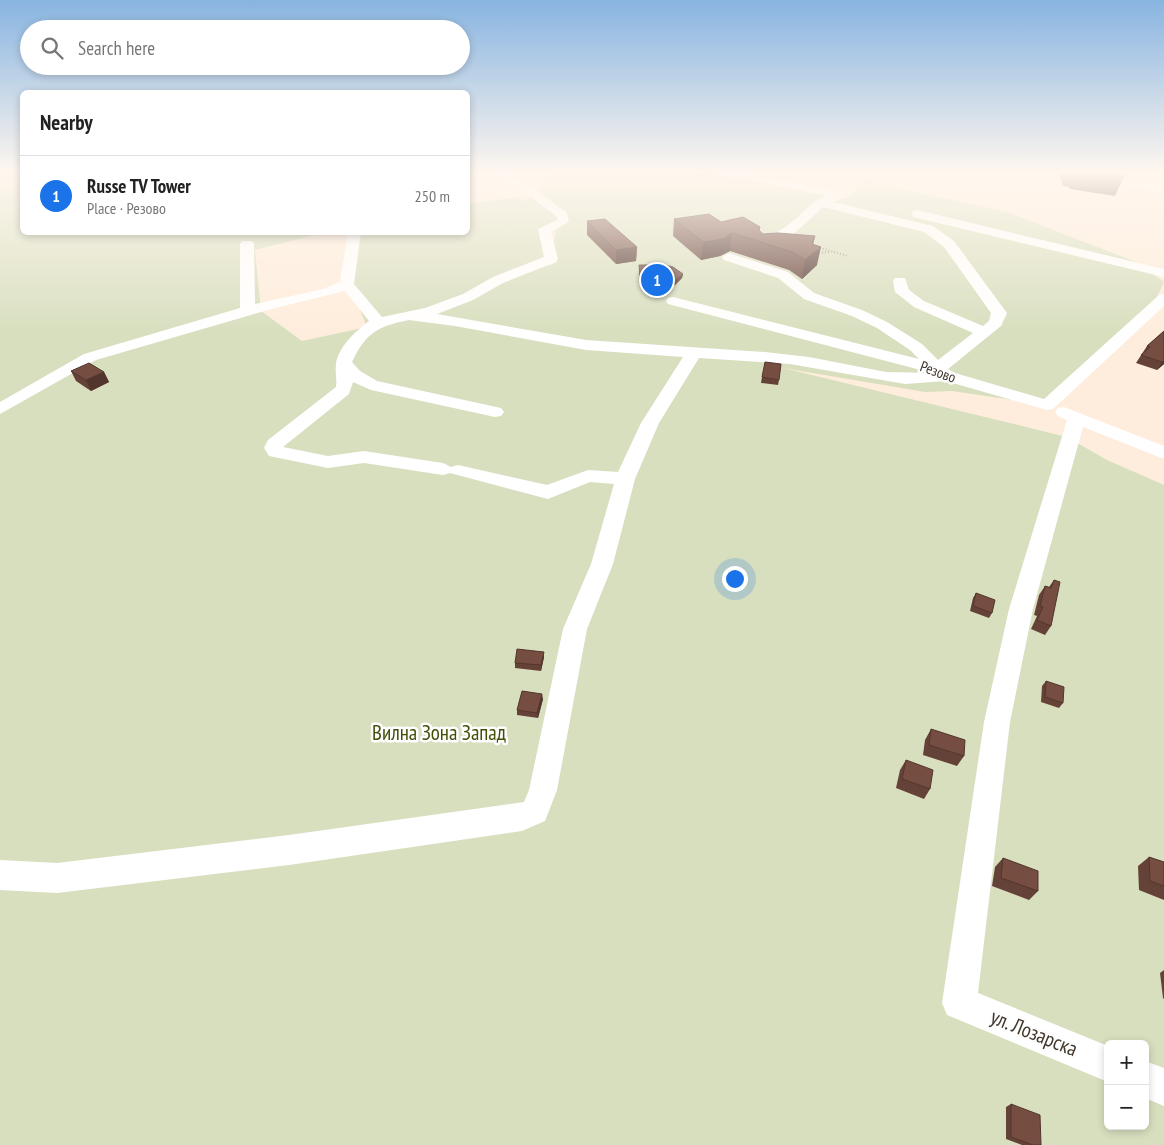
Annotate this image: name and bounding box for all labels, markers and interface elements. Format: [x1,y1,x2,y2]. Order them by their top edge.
search box [20,20,470,75]
icon: search [38,34,66,62]
text: Search here [78,36,155,60]
text: Nearby [40,109,93,136]
text: Russe TV Tower [87,174,191,198]
text: 1 [52,186,60,206]
text: 250 m [415,186,450,206]
text: Place · Резово [87,198,166,218]
pin: 1 [641,261,673,299]
street label: Резово [918,356,959,387]
your location [722,566,748,592]
park label: Вилна Зона Запад [372,719,506,746]
street label: ул. Лозарска [987,1003,1082,1062]
map controls [1104,1040,1149,1130]
button: + [1104,1040,1149,1085]
button: − [1104,1085,1149,1130]

